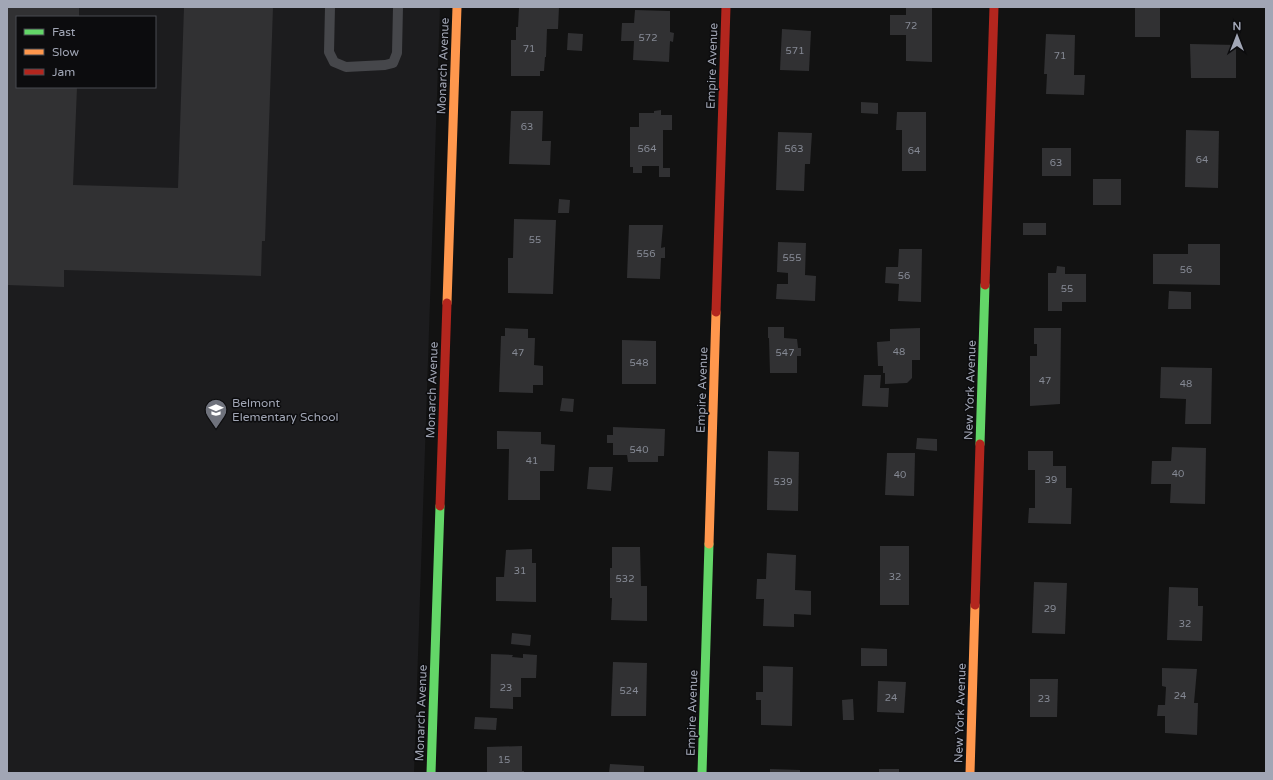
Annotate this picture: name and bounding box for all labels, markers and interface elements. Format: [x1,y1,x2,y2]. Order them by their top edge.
legend [16,16,156,88]
north arrow [1217,16,1257,56]
street label: Monarch Avenue [434,17,452,115]
house number: 72 [905,20,917,32]
text: N [1233,20,1241,33]
street label: Empire Avenue [703,22,721,109]
text: Fast [52,25,76,39]
house number: 572 [639,32,657,44]
house number: 71 [523,43,535,55]
text: Slow [52,45,79,59]
house number: 571 [786,45,804,57]
house number: 71 [1054,50,1066,62]
text: Jam [52,65,75,79]
house number: 63 [521,121,533,133]
house number: 564 [638,143,656,155]
house number: 563 [785,143,803,155]
house number: 64 [908,145,920,157]
house number: 64 [1196,154,1208,166]
house number: 63 [1050,157,1062,169]
house number: 55 [529,234,541,246]
house number: 556 [637,248,655,260]
house number: 555 [783,252,801,264]
house number: 56 [1180,264,1192,276]
house number: 56 [898,270,910,282]
house number: 55 [1061,283,1073,295]
street label: New York Avenue [961,340,979,440]
street label: Monarch Avenue [423,341,441,439]
street label: Empire Avenue [693,346,711,433]
house number: 48 [893,346,905,358]
house number: 47 [512,347,524,359]
house number: 547 [776,347,794,359]
house number: 548 [630,357,648,369]
house number: 47 [1039,375,1051,387]
house number: 48 [1180,378,1192,390]
place label: Belmont Elementary School [232,396,339,424]
school or university icon: Belmont Elementary School [203,397,229,430]
house number: 540 [630,444,648,456]
house number: 41 [526,455,538,467]
house number: 40 [1172,468,1184,480]
house number: 40 [894,469,906,481]
house number: 39 [1045,474,1057,486]
house number: 539 [774,476,792,488]
house number: 31 [514,565,526,577]
house number: 32 [889,571,901,583]
house number: 532 [616,573,634,585]
house number: 29 [1044,603,1056,615]
house number: 32 [1179,618,1191,630]
street label: New York Avenue [951,663,969,763]
street label: Monarch Avenue [412,664,430,762]
street label: Empire Avenue [683,669,701,756]
house number: 23 [500,682,512,694]
house number: 524 [620,685,638,697]
house number: 24 [1174,690,1186,702]
house number: 24 [885,692,897,704]
house number: 23 [1038,693,1050,705]
house number: 15 [498,754,510,766]

